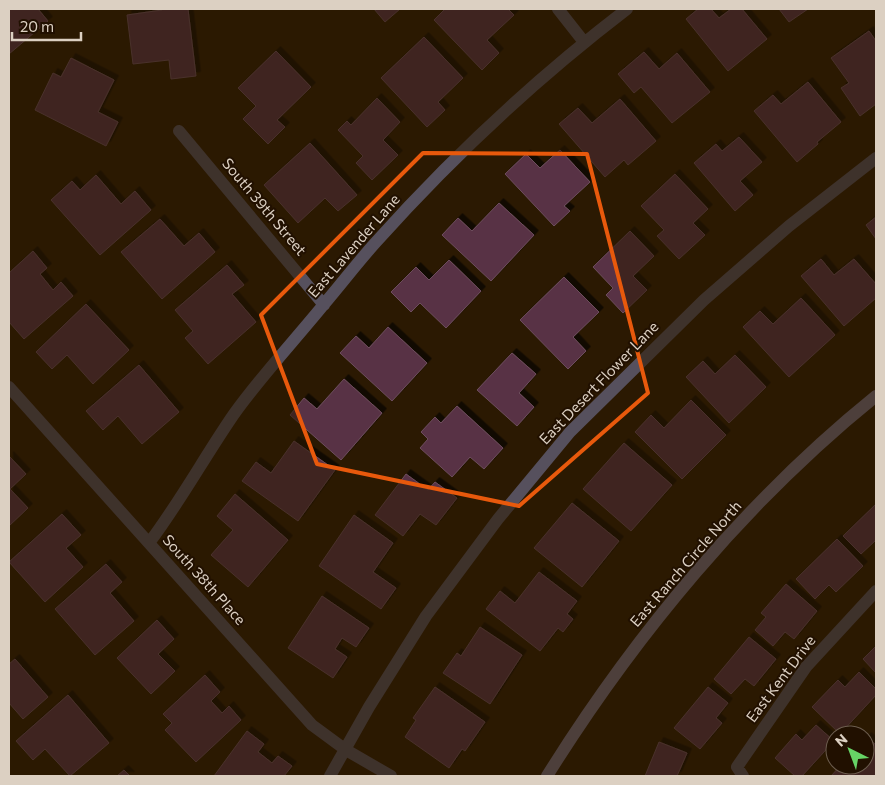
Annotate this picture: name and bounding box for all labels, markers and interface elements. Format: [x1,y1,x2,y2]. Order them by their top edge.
scale bar [12,10,81,42]
text: 20 m [20,17,54,35]
street label: South 39th Street [219,154,311,259]
street label: East Lavender Lane [303,190,403,301]
street label: East Desert Flower Lane [535,317,662,447]
street label: East Ranch Circle North [626,497,745,630]
street label: South 38th Place [159,530,250,628]
street label: East Kent Drive [742,631,819,725]
north arrow [825,725,875,775]
text: N [831,730,851,750]

